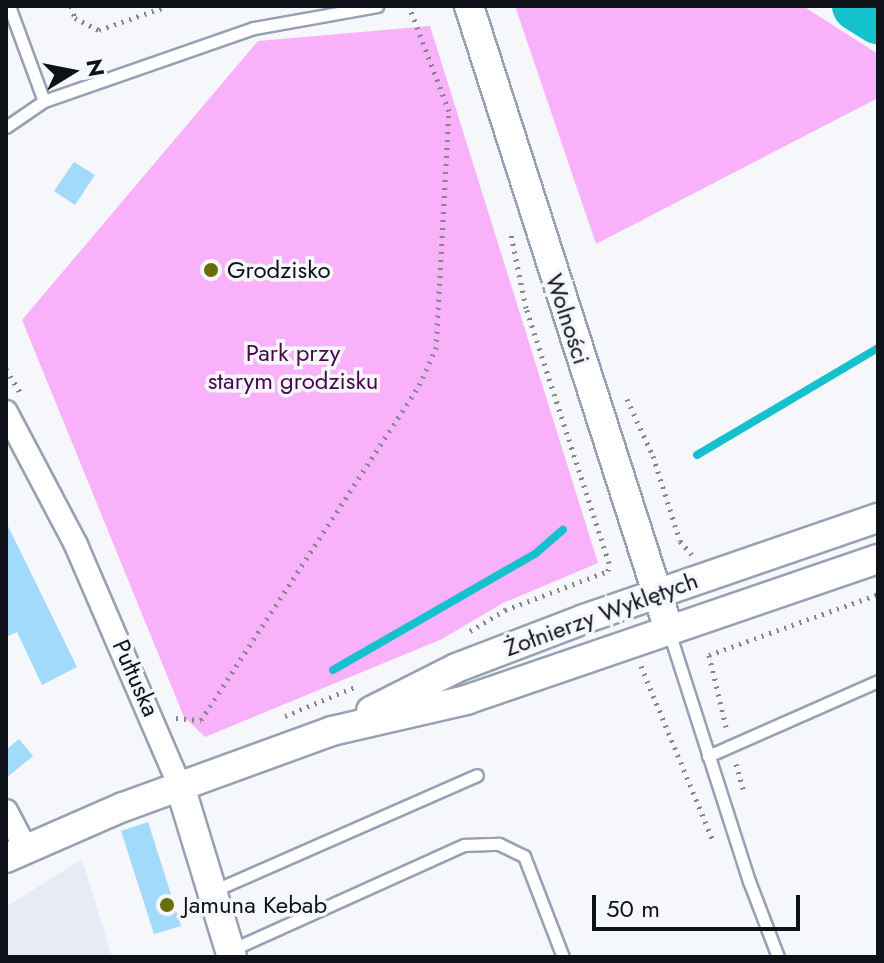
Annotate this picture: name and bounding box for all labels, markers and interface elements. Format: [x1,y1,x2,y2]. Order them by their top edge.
north arrow [32,32,112,112]
text: N [78,56,113,79]
place label: Grodzisko [227,256,331,284]
marker: Grodzisko [202,261,220,279]
street label: Wolności [540,270,596,368]
park label: Park przy starym grodzisku [208,339,378,395]
street label: Żołnierzy Wyklętych [500,566,702,662]
street label: Pułtuska [106,635,166,721]
scale bar [596,879,804,929]
place label: Jamuna Kebab [183,891,327,919]
text: 50 m [606,891,660,926]
marker: Jamuna Kebab [158,896,176,914]

